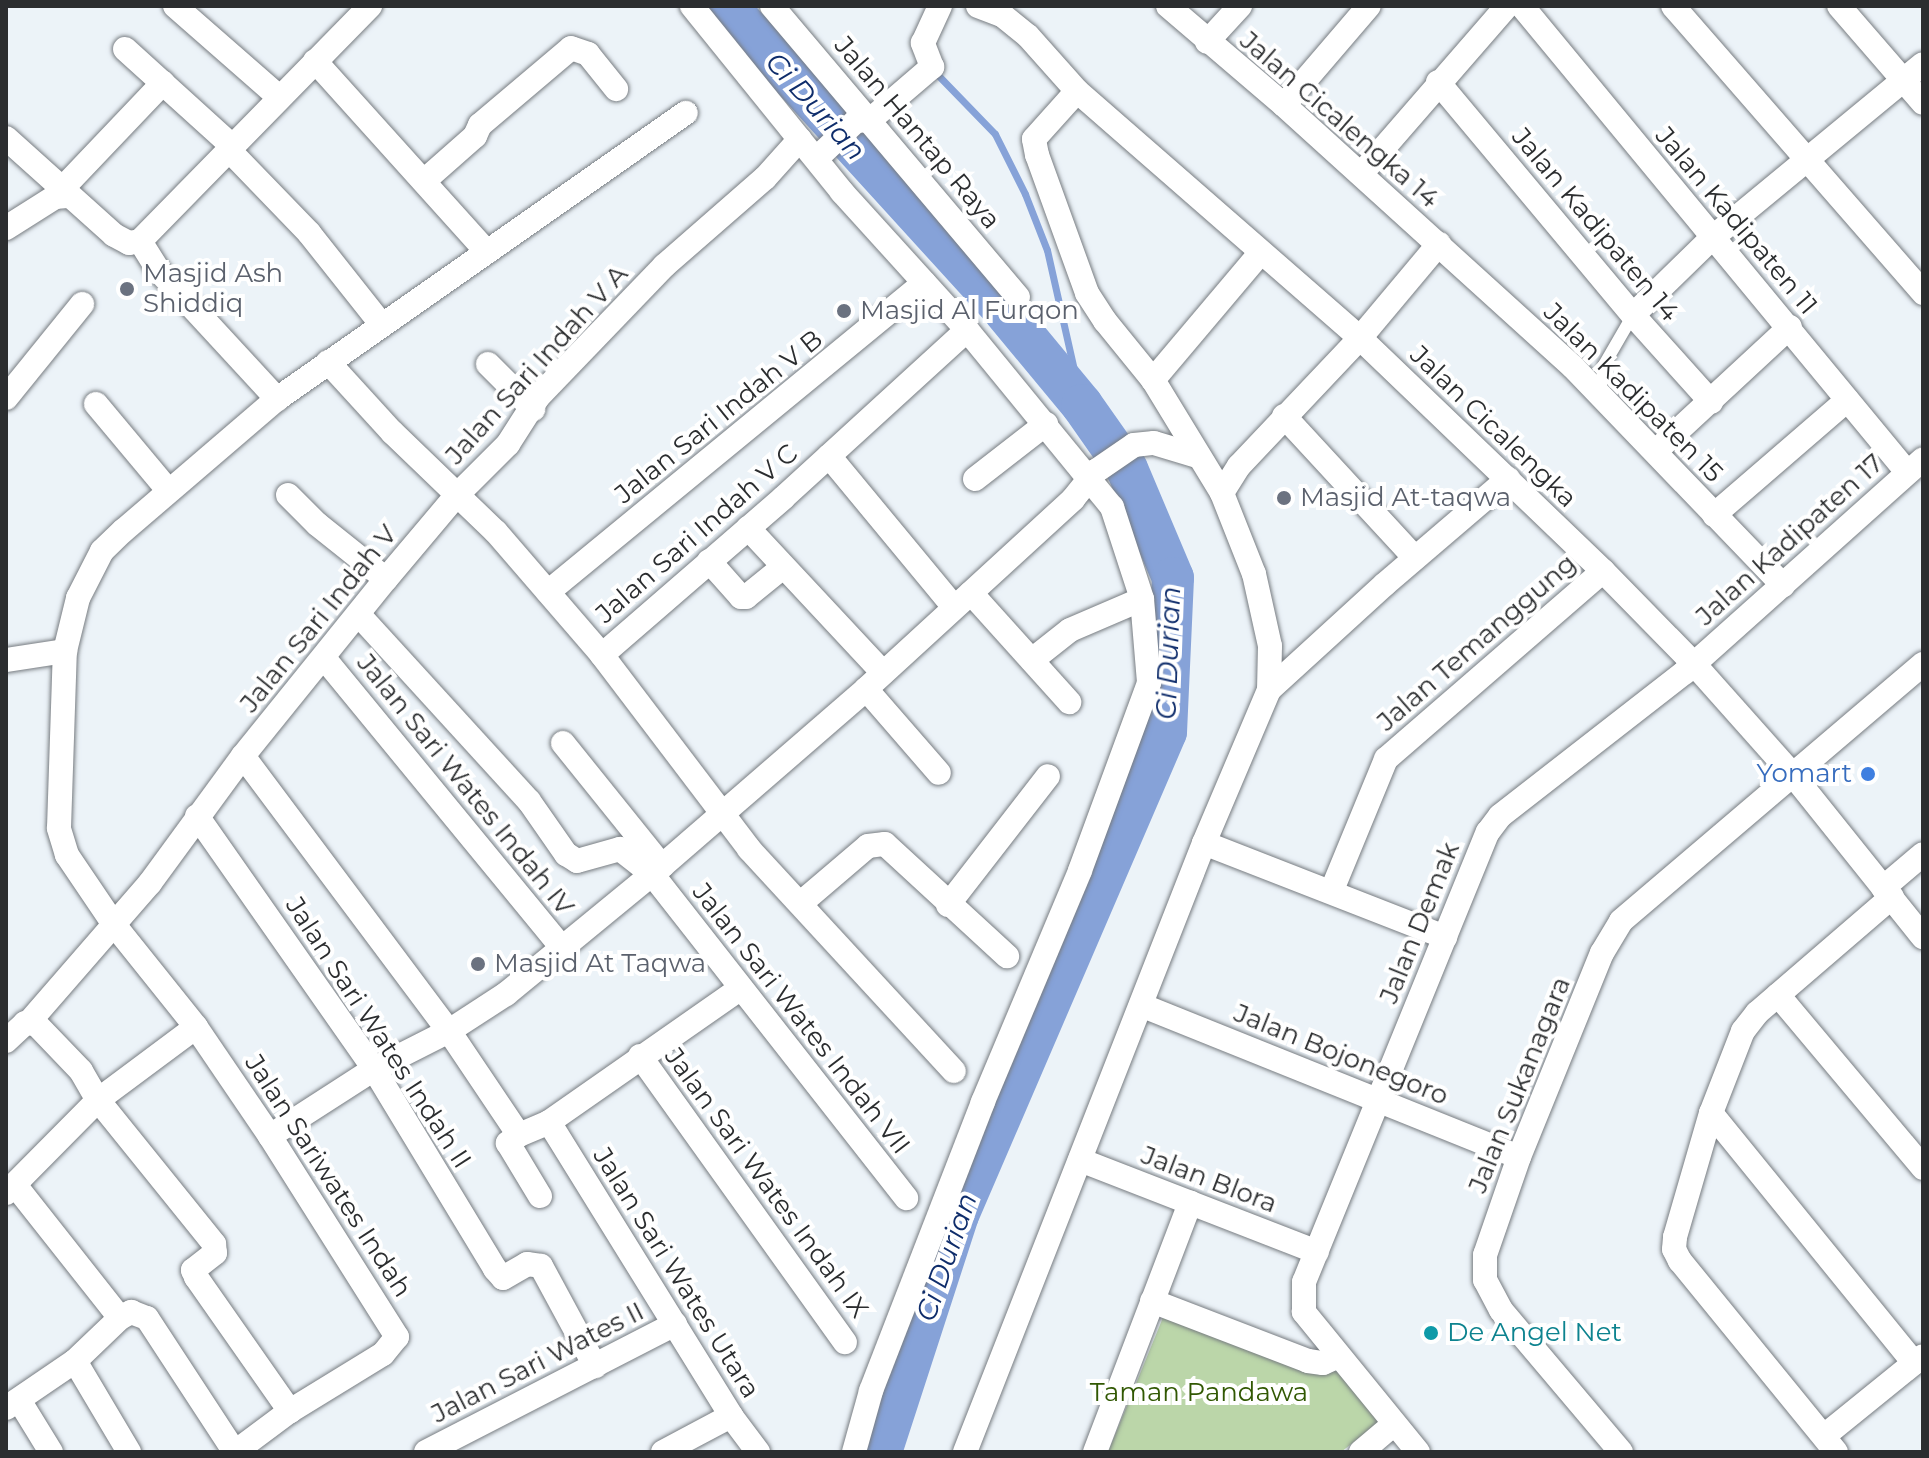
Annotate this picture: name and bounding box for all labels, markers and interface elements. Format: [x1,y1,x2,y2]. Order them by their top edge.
street label: Jalan Cicalengka 14 [1233,25,1445,215]
street label: Jalan Hantap Raya [827,31,1007,235]
water label: Ci Durian [759,45,873,167]
street label: Jalan Kadipaten 11 [1649,121,1823,321]
street label: Jalan Kadipaten 14 [1505,122,1685,328]
place label: Masjid Ash Shiddiq [143,258,283,320]
street label: Jalan Sari Indah V A [439,259,635,471]
marker: Masjid Ash Shiddiq [118,280,136,298]
place label: Masjid Al Furqon [860,295,1079,327]
street label: Jalan Kadipaten 15 [1537,297,1729,489]
marker: Masjid Al Furqon [835,302,853,320]
street label: Jalan Sari Indah V B [609,324,829,510]
street label: Jalan Cicalengka [1403,340,1583,514]
street label: Jalan Sari Indah V C [590,438,804,630]
street label: Jalan Kadipaten 17 [1690,448,1890,632]
place label: Masjid At-taqwa [1300,482,1511,514]
marker: Masjid At-taqwa [1275,489,1293,507]
street label: Jalan Sari Indah V [234,519,404,719]
street label: Jalan Temanggung [1371,548,1583,738]
water label: Ci Durian [1149,586,1187,720]
street label: Jalan Sari Wates Indah IV [350,648,580,922]
place label: Yomart [1756,758,1852,790]
marker: Yomart [1859,765,1877,783]
street label: Jalan Demak [1374,838,1466,1008]
street label: Jalan Sari Wates Indah VII [686,877,916,1161]
street label: Jalan Sari Wates Indah II [279,892,477,1174]
place label: Masjid At Taqwa [494,948,706,980]
marker: Masjid At Taqwa [469,955,487,973]
street label: Jalan Sukanagara [1462,973,1578,1197]
street label: Jalan Bojonegoro [1229,998,1453,1112]
street label: Jalan Sari Wates Indah IX [658,1042,874,1324]
street label: Jalan Sariwates Indah [238,1049,418,1303]
street label: Jalan Blora [1137,1140,1281,1220]
street label: Jalan Sari Wates Utara [586,1142,766,1404]
water label: Ci Durian [908,1188,984,1326]
street label: Jalan Sari Wates II [427,1296,649,1430]
place label: De Angel Net [1447,1317,1622,1349]
marker: De Angel Net [1422,1324,1440,1342]
park label: Taman Pandawa [1090,1377,1308,1409]

